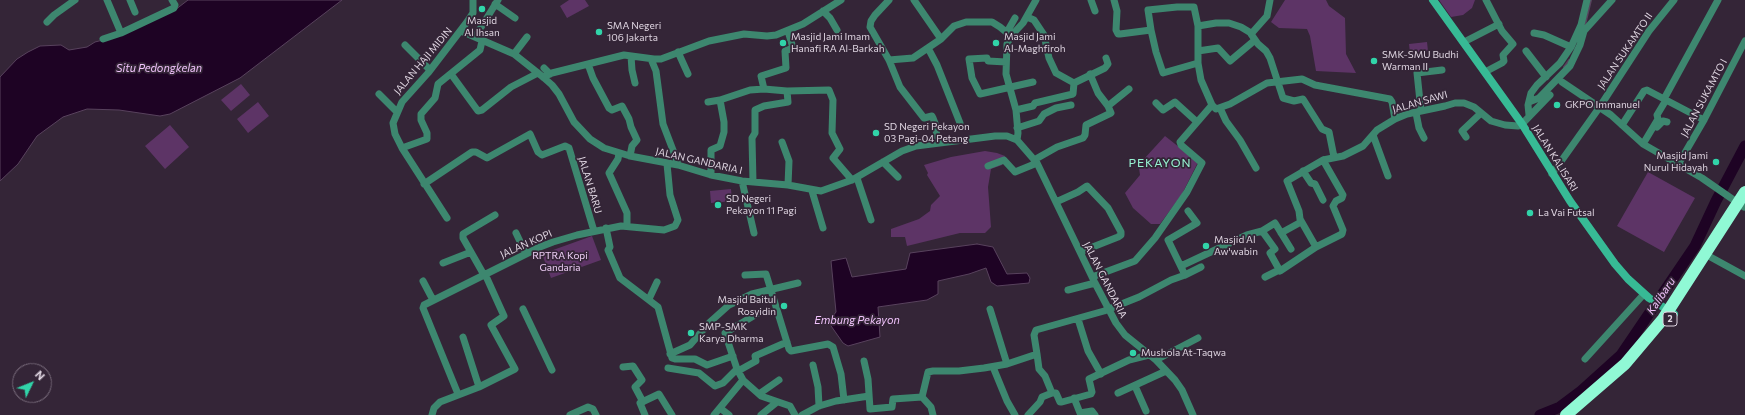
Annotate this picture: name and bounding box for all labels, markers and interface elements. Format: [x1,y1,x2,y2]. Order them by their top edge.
marker: Masjid Al Ihsan [477,4,487,14]
street label: JALAN SUKAMTO II [1595,10,1655,92]
place label: Masjid Al Ihsan [464,15,500,38]
place label: SMA Negeri 106 Jakarta [607,20,661,44]
street label: JALAN HAJI MIDIN [391,25,455,97]
marker: SMA Negeri 106 Jakarta [594,27,604,37]
place label: Masjid Jami Imam Hanafi RA Al-Barkah [791,31,884,54]
place label: Masjid Jami Al-Maghfiroh [1004,31,1066,54]
marker: Masjid Jami Imam Hanafi RA Al-Barkah [778,38,788,48]
marker: Masjid Jami Al-Maghfiroh [991,38,1001,48]
place label: SMK-SMU Budhi Warman II [1382,49,1459,72]
marker: SMK-SMU Budhi Warman II [1369,56,1379,66]
street label: JALAN SUKAMTO I [1678,57,1730,139]
water label: Situ Pedongkelan [116,61,202,75]
street label: JALAN SAWI [1391,88,1449,116]
place label: GKPO Immanuel [1565,99,1640,111]
marker: GKPO Immanuel [1552,100,1562,110]
place label: SD Negeri Pekayon 03 Pagi-04 Petang [884,121,970,144]
street label: JALAN KALISARI [1530,122,1580,194]
marker: SD Negeri Pekayon 03 Pagi-04 Petang [871,128,881,138]
street label: JALAN GANDARIA I [654,145,744,177]
place label: Masjid Jami Nurul Hidayah [1644,150,1708,174]
street label: JALAN BARU [576,155,604,215]
district label: PEKAYON [1128,156,1192,170]
marker: Masjid Jami Nurul Hidayah [1711,157,1721,167]
place label: SD Negeri Pekayon 11 Pagi [726,193,796,216]
marker: SD Negeri Pekayon 11 Pagi [713,200,723,210]
place label: La Vai Futsal [1538,207,1595,219]
marker: La Vai Futsal [1525,208,1535,218]
street label: JALAN KOPI [498,227,554,261]
place label: Masjid Al Aw'wabin [1214,234,1258,258]
street label: JALAN GANDARIA [1081,240,1129,320]
marker: Masjid Al Aw'wabin [1201,241,1211,251]
park label: RPTRA Kopi Gandaria [532,250,588,274]
water label: Kalibaru [1644,275,1678,317]
place label: Masjid Baitul Rosyidin [717,294,776,318]
marker: Masjid Baitul Rosyidin [779,301,789,311]
road number: 2 [1663,312,1677,326]
water label: Embung Pekayon [814,313,900,327]
place label: SMP-SMK Karya Dharma [699,321,763,344]
marker: SMP-SMK Karya Dharma [686,328,696,338]
place label: Mushola At-Taqwa [1141,347,1226,359]
marker: Mushola At-Taqwa [1128,348,1138,358]
north arrow [12,363,52,403]
text: N [33,368,48,383]

